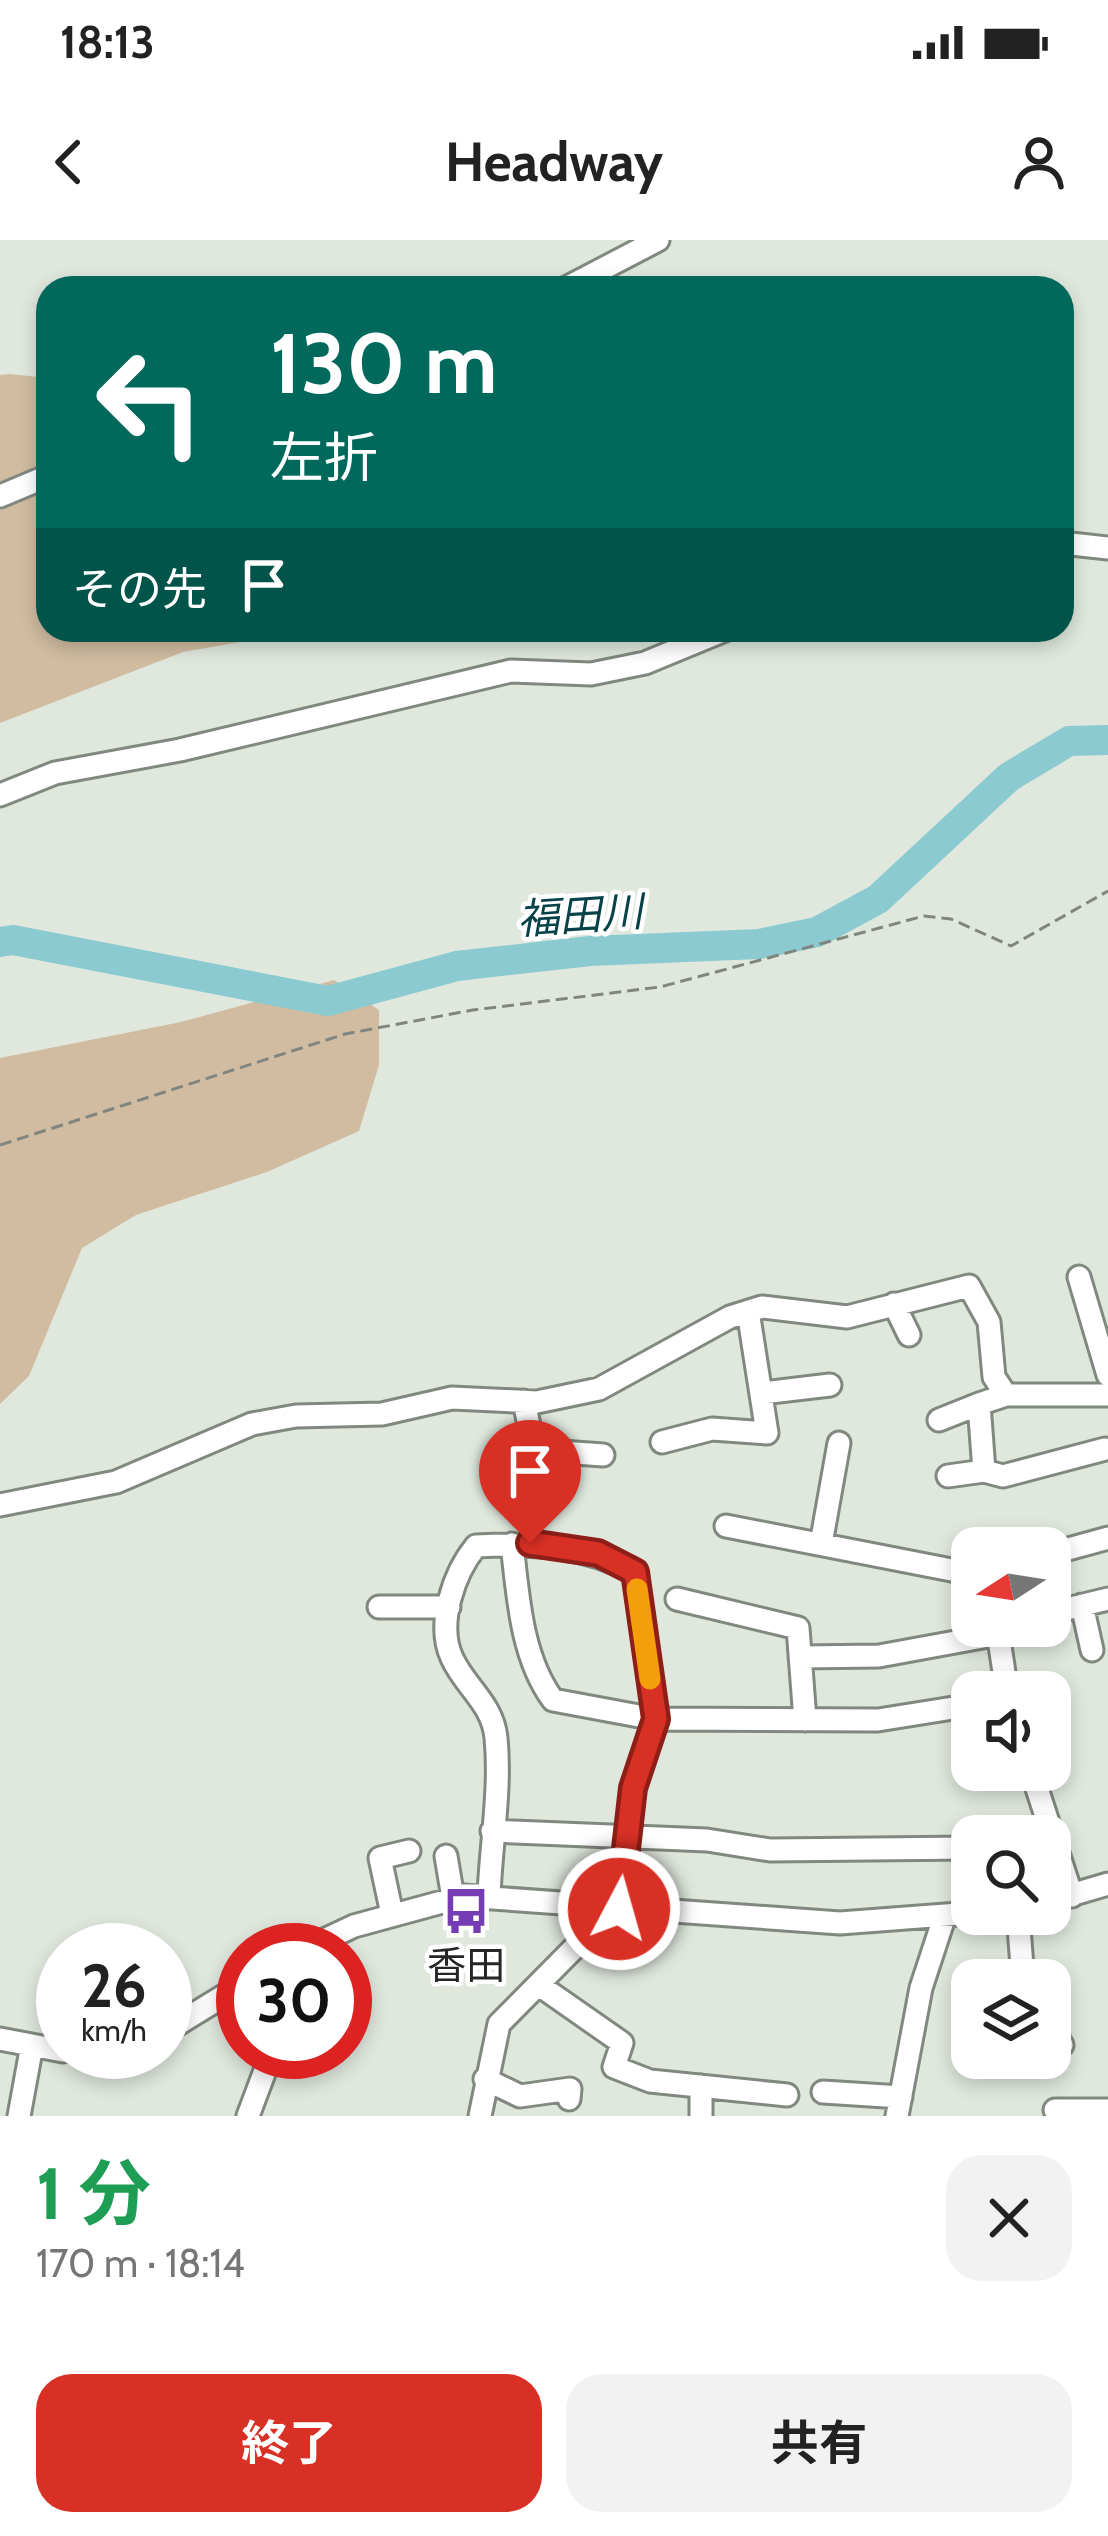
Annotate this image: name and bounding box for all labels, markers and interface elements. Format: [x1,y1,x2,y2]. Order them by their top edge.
text: 18:13 [60,15,155,69]
icon: back [36,129,102,195]
text: Headway [445,129,663,195]
icon: person [1006,129,1072,195]
text: 130 m [270,312,497,414]
icon: left [72,324,228,480]
text: 左折 [270,425,378,491]
icon: arrive [231,552,297,618]
text: その先 [72,562,207,616]
water label: 福田川 [515,884,649,945]
pin [479,1420,581,1543]
icon: arrive [497,1438,563,1504]
north arrow [951,1527,1071,1647]
map controls [951,1527,1071,2079]
button: sound [951,1671,1071,1791]
button: search [951,1815,1071,1935]
position arrow [556,1846,682,1972]
bus stop icon: 香田 [441,1886,491,1936]
speed limit sign: 30 [216,1923,372,2079]
place label: 香田 [427,1941,505,1989]
text: 26 [81,1949,147,2022]
button: layers [951,1959,1071,2079]
text: km/h [81,2012,147,2049]
text: 1 分 [36,2150,151,2237]
button: close [946,2155,1072,2281]
text: 170 m · 18:14 [36,2239,245,2287]
button: 終了 [36,2374,542,2512]
button: 共有 [566,2374,1072,2512]

